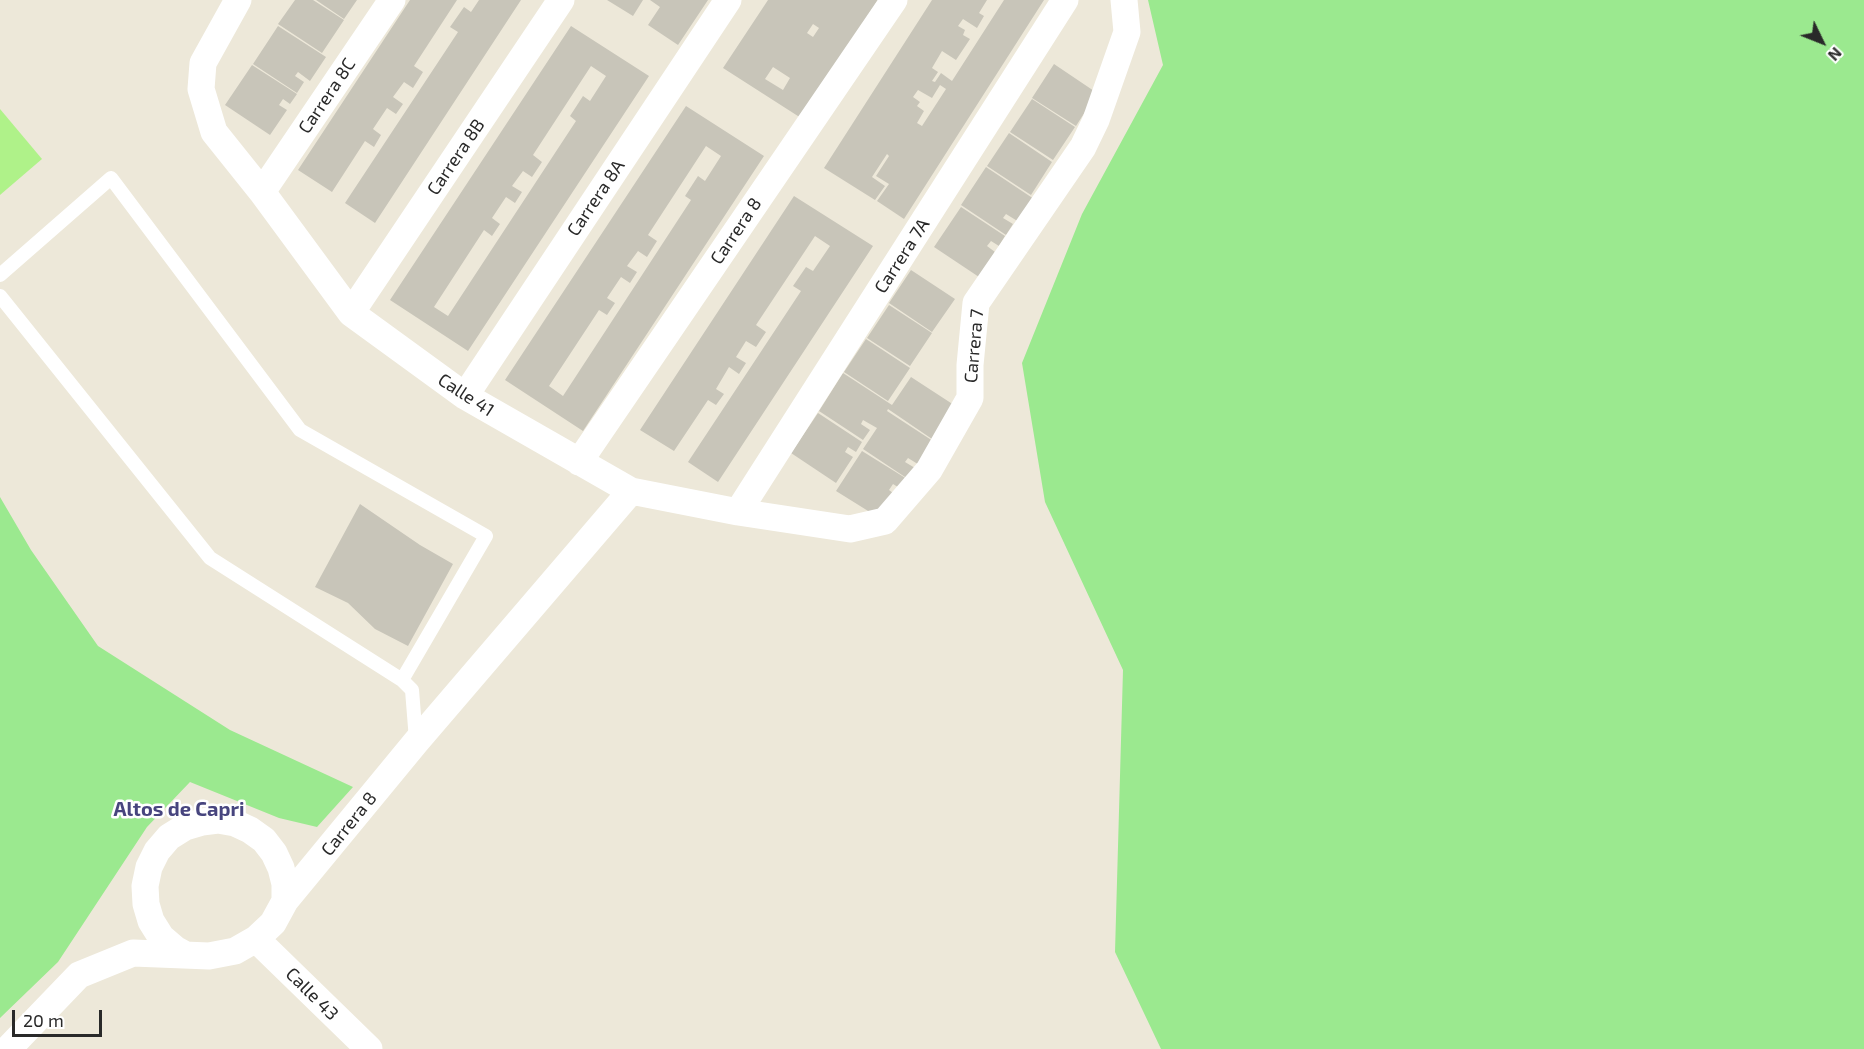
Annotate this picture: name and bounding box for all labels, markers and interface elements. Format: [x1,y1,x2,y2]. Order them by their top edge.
north arrow [1792,12,1852,72]
text: N [1825,44,1846,65]
street label: Carrera 8C [294,54,360,138]
street label: Carrera 8B [423,115,489,199]
street label: Carrera 8A [563,156,629,240]
street label: Carrera 8 [706,193,766,269]
street label: Carrera 7A [870,215,934,297]
street label: Carrera 7 [960,308,988,384]
street label: Calle 41 [434,369,498,421]
street label: Carrera 8 [317,788,381,860]
district label: Altos de Capri [113,797,245,821]
street label: Calle 43 [281,963,343,1025]
scale bar [15,998,105,1036]
text: 20 m [23,1009,64,1031]

